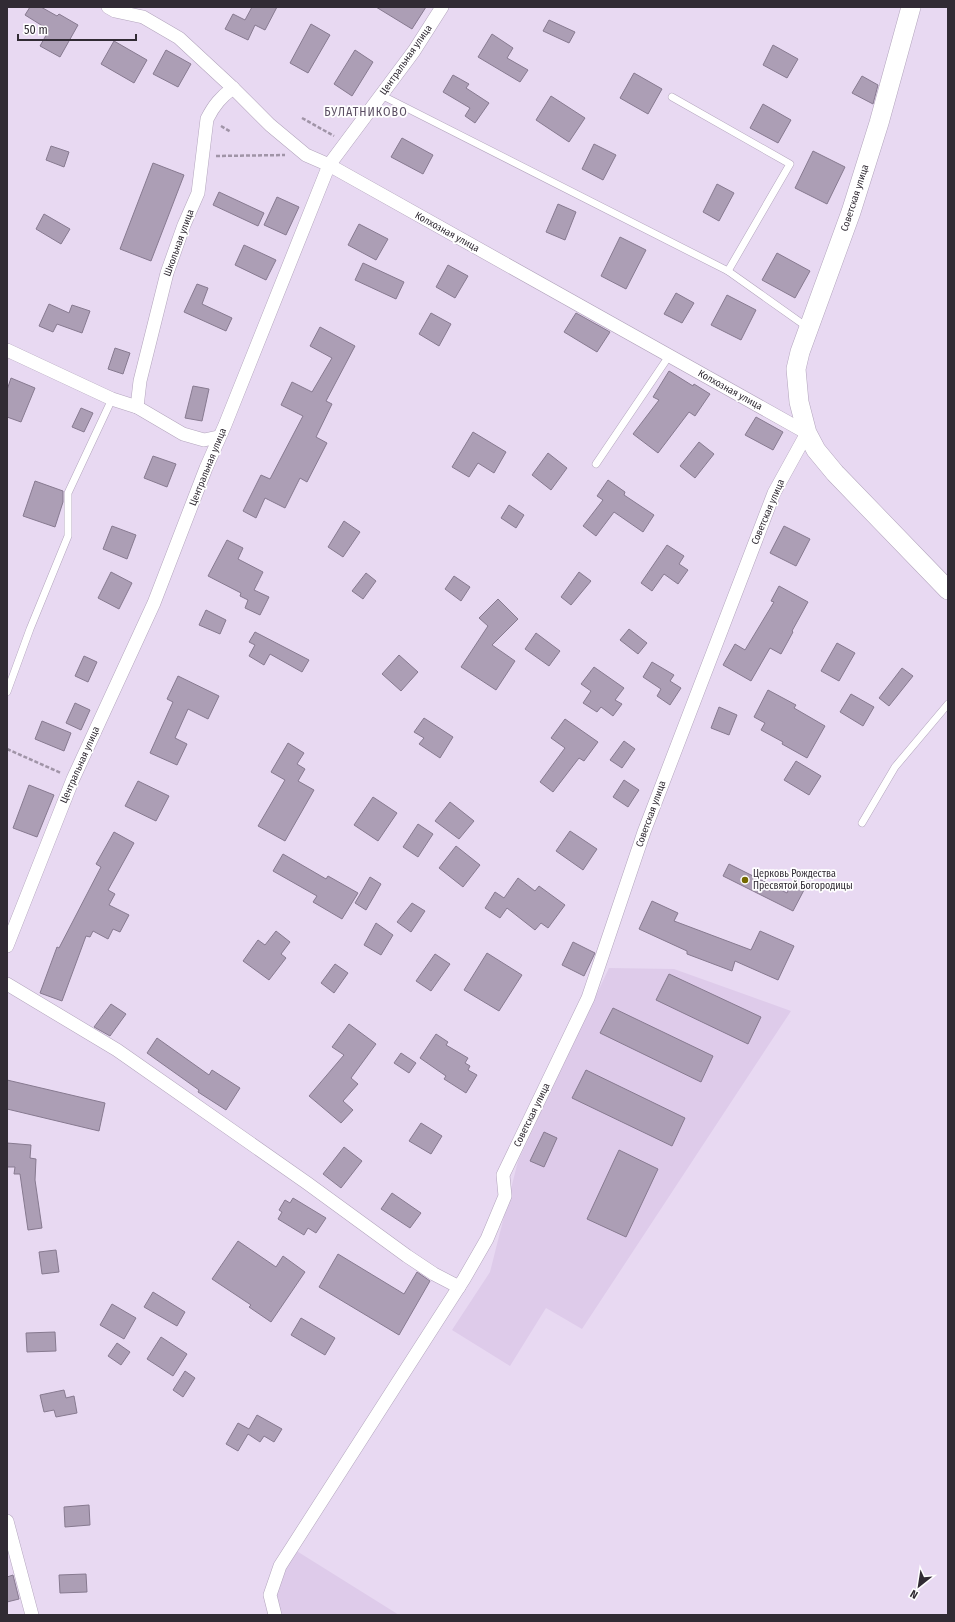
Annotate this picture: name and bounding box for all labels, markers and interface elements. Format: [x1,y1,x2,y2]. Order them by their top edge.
scale bar [18,16,136,42]
text: 50 m [24,23,48,37]
street label: Центральная улица [377,23,435,97]
district label: БУЛАТНИКОВО [324,105,408,119]
street label: Советская улица [839,163,872,233]
street label: Школьная улица [161,208,197,278]
street label: Колхозная улица [413,209,481,255]
street label: Колхозная улица [696,367,764,413]
street label: Центральная улица [187,426,229,508]
street label: Советская улица [749,477,787,546]
street label: Центральная улица [58,725,102,805]
street label: Советская улица [633,779,669,849]
place label: Церковь Рождества Пресвятой Богородицы [753,868,853,892]
marker: Церковь Рождества Пресвятой Богородицы [740,875,750,885]
street label: Советская улица [511,1081,553,1149]
north arrow [899,1566,939,1606]
text: N [908,1587,920,1602]

